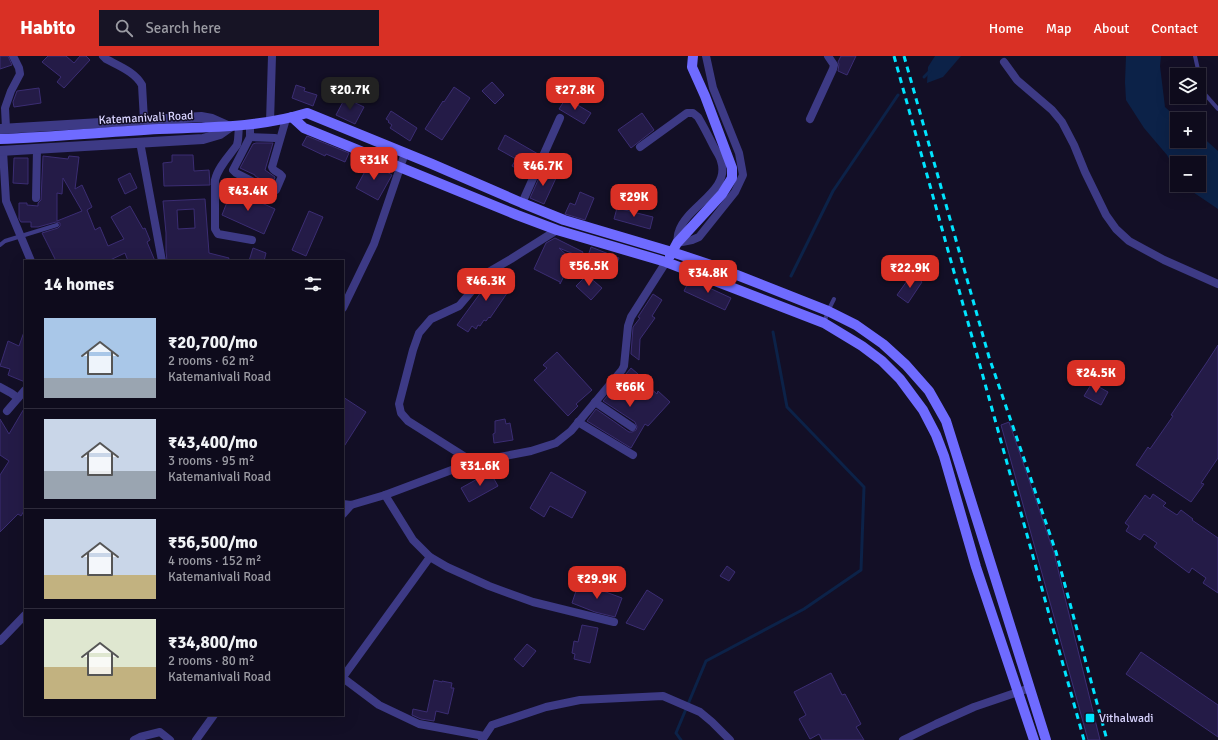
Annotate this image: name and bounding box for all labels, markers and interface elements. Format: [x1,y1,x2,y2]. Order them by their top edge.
search box [99,10,379,46]
text: Habito [20,16,75,40]
icon: search [113,17,135,39]
text: Search here [145,19,221,37]
text: Home [989,20,1024,37]
text: Map [1046,20,1071,37]
text: About [1093,20,1129,37]
text: Contact [1151,20,1198,37]
map controls [1170,68,1206,192]
button: layers [1170,68,1206,104]
pin: ₹20.7K [317,77,383,111]
pin: ₹27.8K [542,77,608,111]
text: ₹20.7K [330,82,370,98]
text: ₹27.8K [555,82,595,98]
street label: Katemanivali Road [98,108,194,128]
button: + [1170,112,1206,148]
pin: ₹31K [350,147,398,181]
text: ₹31K [359,152,389,168]
pin: ₹46.7K [510,153,576,187]
button: − [1170,156,1206,192]
text: ₹46.7K [523,158,563,174]
pin: ₹43.4K [215,178,281,212]
text: ₹43.4K [228,183,268,199]
pin: ₹29K [610,184,658,218]
text: ₹29K [619,189,649,205]
pin: ₹56.5K [556,253,622,287]
pin: ₹22.9K [877,255,943,289]
text: ₹56.5K [569,258,609,274]
pin: ₹34.8K [675,260,741,294]
text: ₹22.9K [890,260,930,276]
text: ₹34.8K [688,265,728,281]
pin: ₹46.3K [453,268,519,302]
icon: filters [302,273,324,295]
text: ₹46.3K [466,273,506,289]
text: 14 homes [44,274,114,295]
text: ₹20,700/mo [168,332,258,353]
icon: home [76,334,124,382]
text: 2 rooms · 62 m² [168,353,254,369]
pin: ₹24.5K [1063,360,1129,394]
text: ₹24.5K [1076,365,1116,381]
text: Katemanivali Road [168,369,271,385]
pin: ₹66K [606,374,654,408]
text: ₹66K [615,379,645,395]
text: ₹43,400/mo [168,432,258,453]
icon: home [76,435,124,483]
text: 3 rooms · 95 m² [168,453,254,469]
pin: ₹31.6K [447,453,513,487]
text: ₹31.6K [460,458,500,474]
text: Katemanivali Road [168,469,271,485]
text: ₹56,500/mo [168,532,258,553]
icon: home [76,535,124,583]
text: 4 rooms · 152 m² [168,553,261,569]
pin: ₹29.9K [564,566,630,600]
text: Katemanivali Road [168,569,271,585]
text: ₹29.9K [577,571,617,587]
text: ₹34,800/mo [168,632,258,653]
icon: home [76,635,124,683]
text: 2 rooms · 80 m² [168,653,254,669]
text: Katemanivali Road [168,669,271,685]
place label: Vithalwadi [1099,711,1154,726]
marker: Vithalwadi [1084,712,1096,724]

